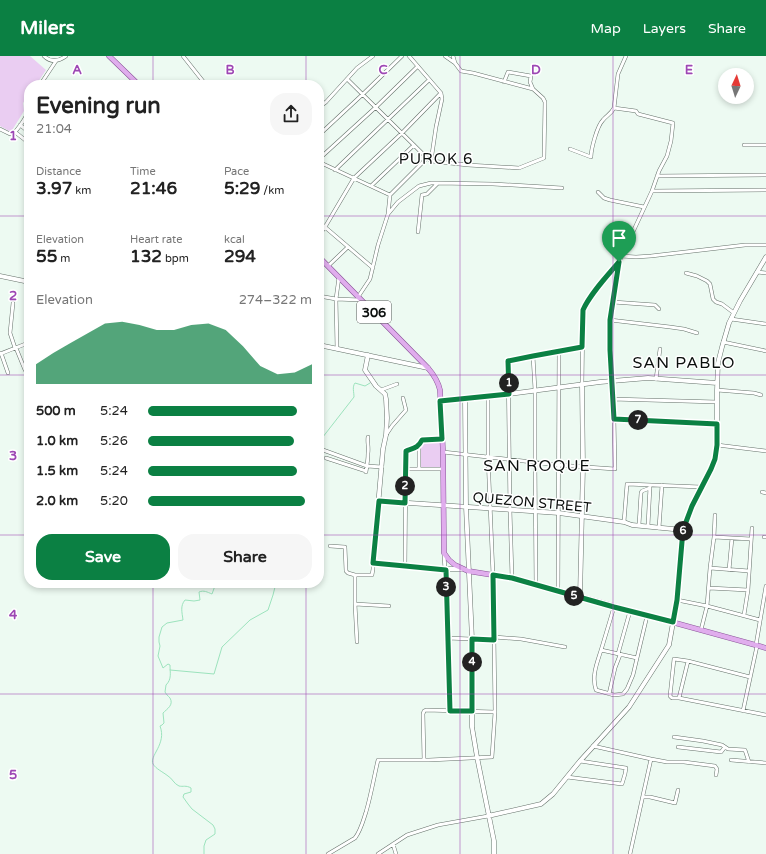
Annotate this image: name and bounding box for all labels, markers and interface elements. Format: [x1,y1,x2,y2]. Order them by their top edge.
text: Milers [20,17,75,39]
text: Map [591,20,621,37]
text: Layers [643,20,686,37]
text: Share [708,20,746,37]
text: A [72,62,82,78]
text: B [225,62,235,78]
text: C [378,62,388,78]
text: D [531,62,541,78]
text: E [685,62,693,78]
north arrow [718,68,754,104]
map controls [718,68,754,104]
text: Evening run [36,93,161,119]
button: share [270,93,312,135]
text: 21:04 [36,121,72,137]
text: 1 [9,128,17,144]
district label: PUROK 6 [399,150,473,168]
text: Distance [36,165,81,178]
text: Time [130,165,156,178]
text: Pace [224,165,249,178]
text: 3.97 [36,178,72,199]
text: 21:46 [130,178,177,199]
text: 5:29 [224,178,260,199]
text: km [72,184,91,197]
text: /km [260,184,284,197]
pin [602,221,636,262]
icon: arrive [608,227,630,249]
text: Elevation [36,233,84,246]
text: Heart rate [130,233,182,246]
text: kcal [224,233,245,246]
text: 55 [36,246,57,267]
text: 132 [130,246,162,267]
text: 294 [224,246,256,267]
text: m [57,252,70,265]
text: bpm [162,252,189,265]
text: 2 [9,288,17,304]
text: Elevation [36,292,93,308]
text: 274–322 m [239,292,312,308]
road number: 306 [357,301,391,323]
district label: SAN PABLO [632,353,736,373]
pin: 1 [499,373,519,393]
text: 1 [506,376,512,389]
text: 500 m [36,403,76,419]
text: 5:24 [100,403,128,419]
pin: 7 [628,410,648,430]
text: 7 [635,413,641,426]
text: 1.0 km [36,433,78,449]
text: 5:26 [100,433,128,449]
text: 3 [9,448,17,464]
district label: SAN ROQUE [483,456,591,476]
text: 1.5 km [36,463,78,479]
text: 5:24 [100,463,128,479]
pin: 2 [395,476,415,496]
text: 2 [402,479,408,492]
street label: QUEZON STREET [472,489,592,516]
text: 2.0 km [36,493,78,509]
text: 5:20 [100,493,128,509]
pin: 6 [673,521,693,541]
text: 6 [680,524,686,537]
button: Save [36,534,170,580]
button: Share [178,534,312,580]
pin: 3 [436,577,456,597]
text: 3 [443,580,449,593]
pin: 5 [564,586,584,606]
text: 5 [571,589,577,602]
text: 4 [9,607,18,623]
pin: 4 [462,652,482,672]
text: 4 [469,655,475,668]
text: 5 [9,767,17,783]

